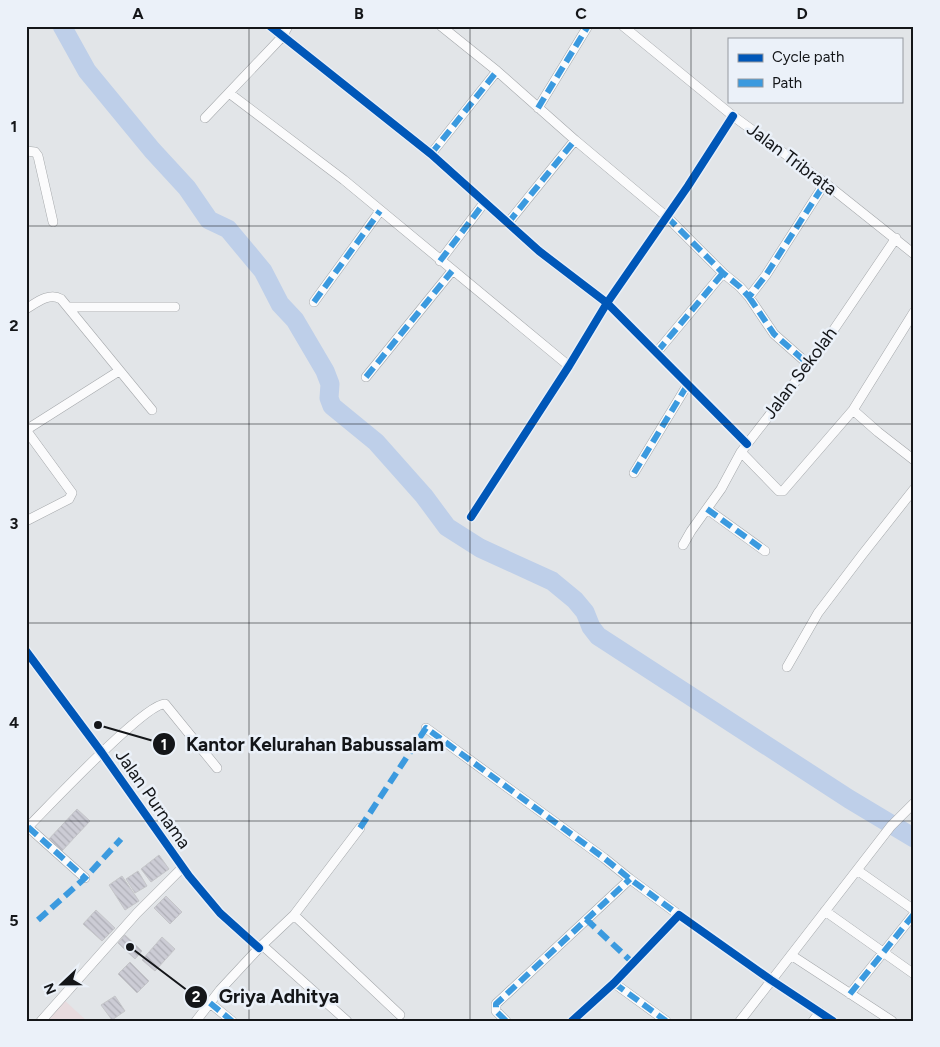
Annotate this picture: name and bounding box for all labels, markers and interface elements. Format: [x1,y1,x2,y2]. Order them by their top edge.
text: A [132,4,144,23]
text: B [354,4,364,23]
text: C [575,4,587,23]
text: D [796,4,808,23]
legend [728,38,902,102]
text: Cycle path [772,48,844,66]
text: Path [772,74,802,92]
text: 1 [11,117,17,136]
street label: Jalan Tribrata [743,118,841,200]
text: 2 [9,316,19,335]
street label: Jalan Sekolah [758,323,842,423]
text: 3 [10,514,19,533]
text: 4 [9,713,19,732]
callout: Kantor Kelurahan Babussalam [151,727,454,761]
text: Kantor Kelurahan Babussalam [186,733,444,756]
text: 1 [161,736,167,754]
street label: Jalan Purnama [111,745,195,853]
text: 5 [9,911,19,930]
north arrow [38,960,88,1010]
text: N [41,980,60,997]
callout: Griya Adhitya [183,980,349,1014]
text: Griya Adhitya [219,985,339,1008]
text: 2 [192,988,201,1006]

